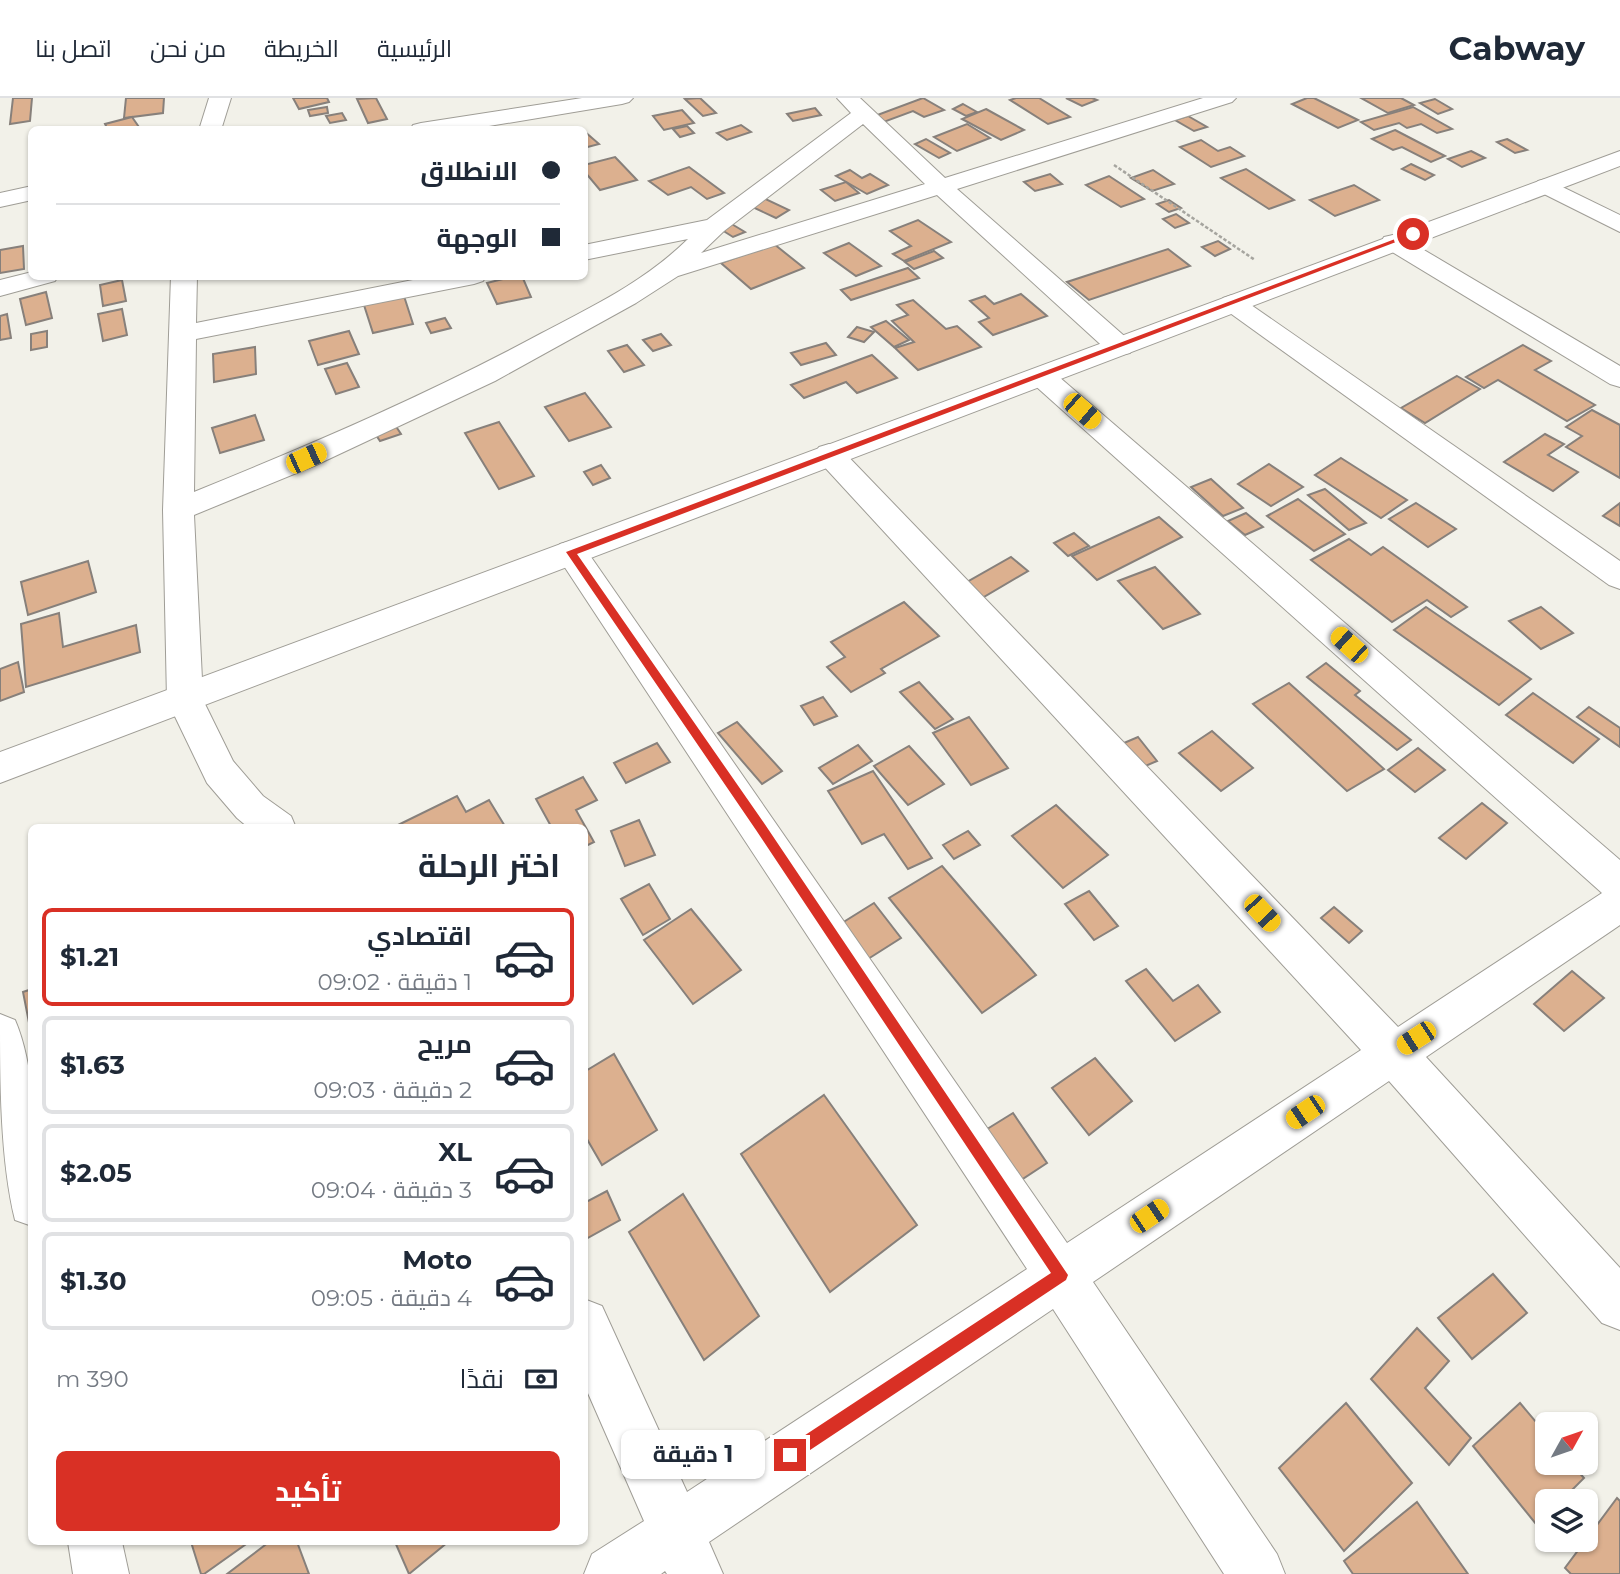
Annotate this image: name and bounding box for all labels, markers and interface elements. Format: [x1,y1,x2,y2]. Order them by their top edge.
text: Cabway [1449,28,1585,68]
text: اتصل بنا [35,34,112,63]
text: من نحن [150,34,226,63]
text: الخريطة [264,34,339,63]
text: الرئيسية [377,34,452,63]
text: الانطلاق [420,155,518,187]
route start [1397,218,1429,250]
text: الوجهة [437,222,518,254]
car [1060,389,1105,433]
car [283,440,330,476]
car [1327,623,1372,667]
text: اختر الرحلة [418,846,560,885]
car [1240,890,1285,936]
text: اقتصادي [367,920,472,952]
icon: car [493,926,556,989]
text: $1.21 [60,941,119,973]
text: 1 دقيقة · 09:02 [318,968,472,996]
car [1393,1018,1440,1058]
text: مريح [417,1028,472,1060]
icon: car [493,1034,556,1097]
text: $1.63 [60,1049,125,1081]
text: 2 دقيقة · 09:03 [313,1076,472,1104]
car [1282,1092,1329,1132]
text: XL [438,1136,472,1168]
icon: car [493,1142,556,1205]
text: $2.05 [60,1157,132,1189]
text: 3 دقيقة · 09:04 [311,1176,472,1204]
car [1126,1196,1173,1236]
text: Moto [402,1244,472,1276]
icon: car [493,1250,556,1313]
text: $1.30 [60,1265,127,1297]
text: 4 دقيقة · 09:05 [311,1284,472,1312]
icon: cash [522,1360,560,1398]
text: نقدًا [460,1363,504,1395]
text: 390 m [56,1365,129,1393]
north arrow [1535,1412,1598,1475]
map controls [1535,1412,1598,1552]
callout: 1 دقيقة [622,1430,766,1480]
route end [774,1439,806,1471]
text: 1 دقيقة [653,1440,733,1468]
button: تأكيد [56,1451,560,1531]
button: layers [1535,1489,1598,1552]

